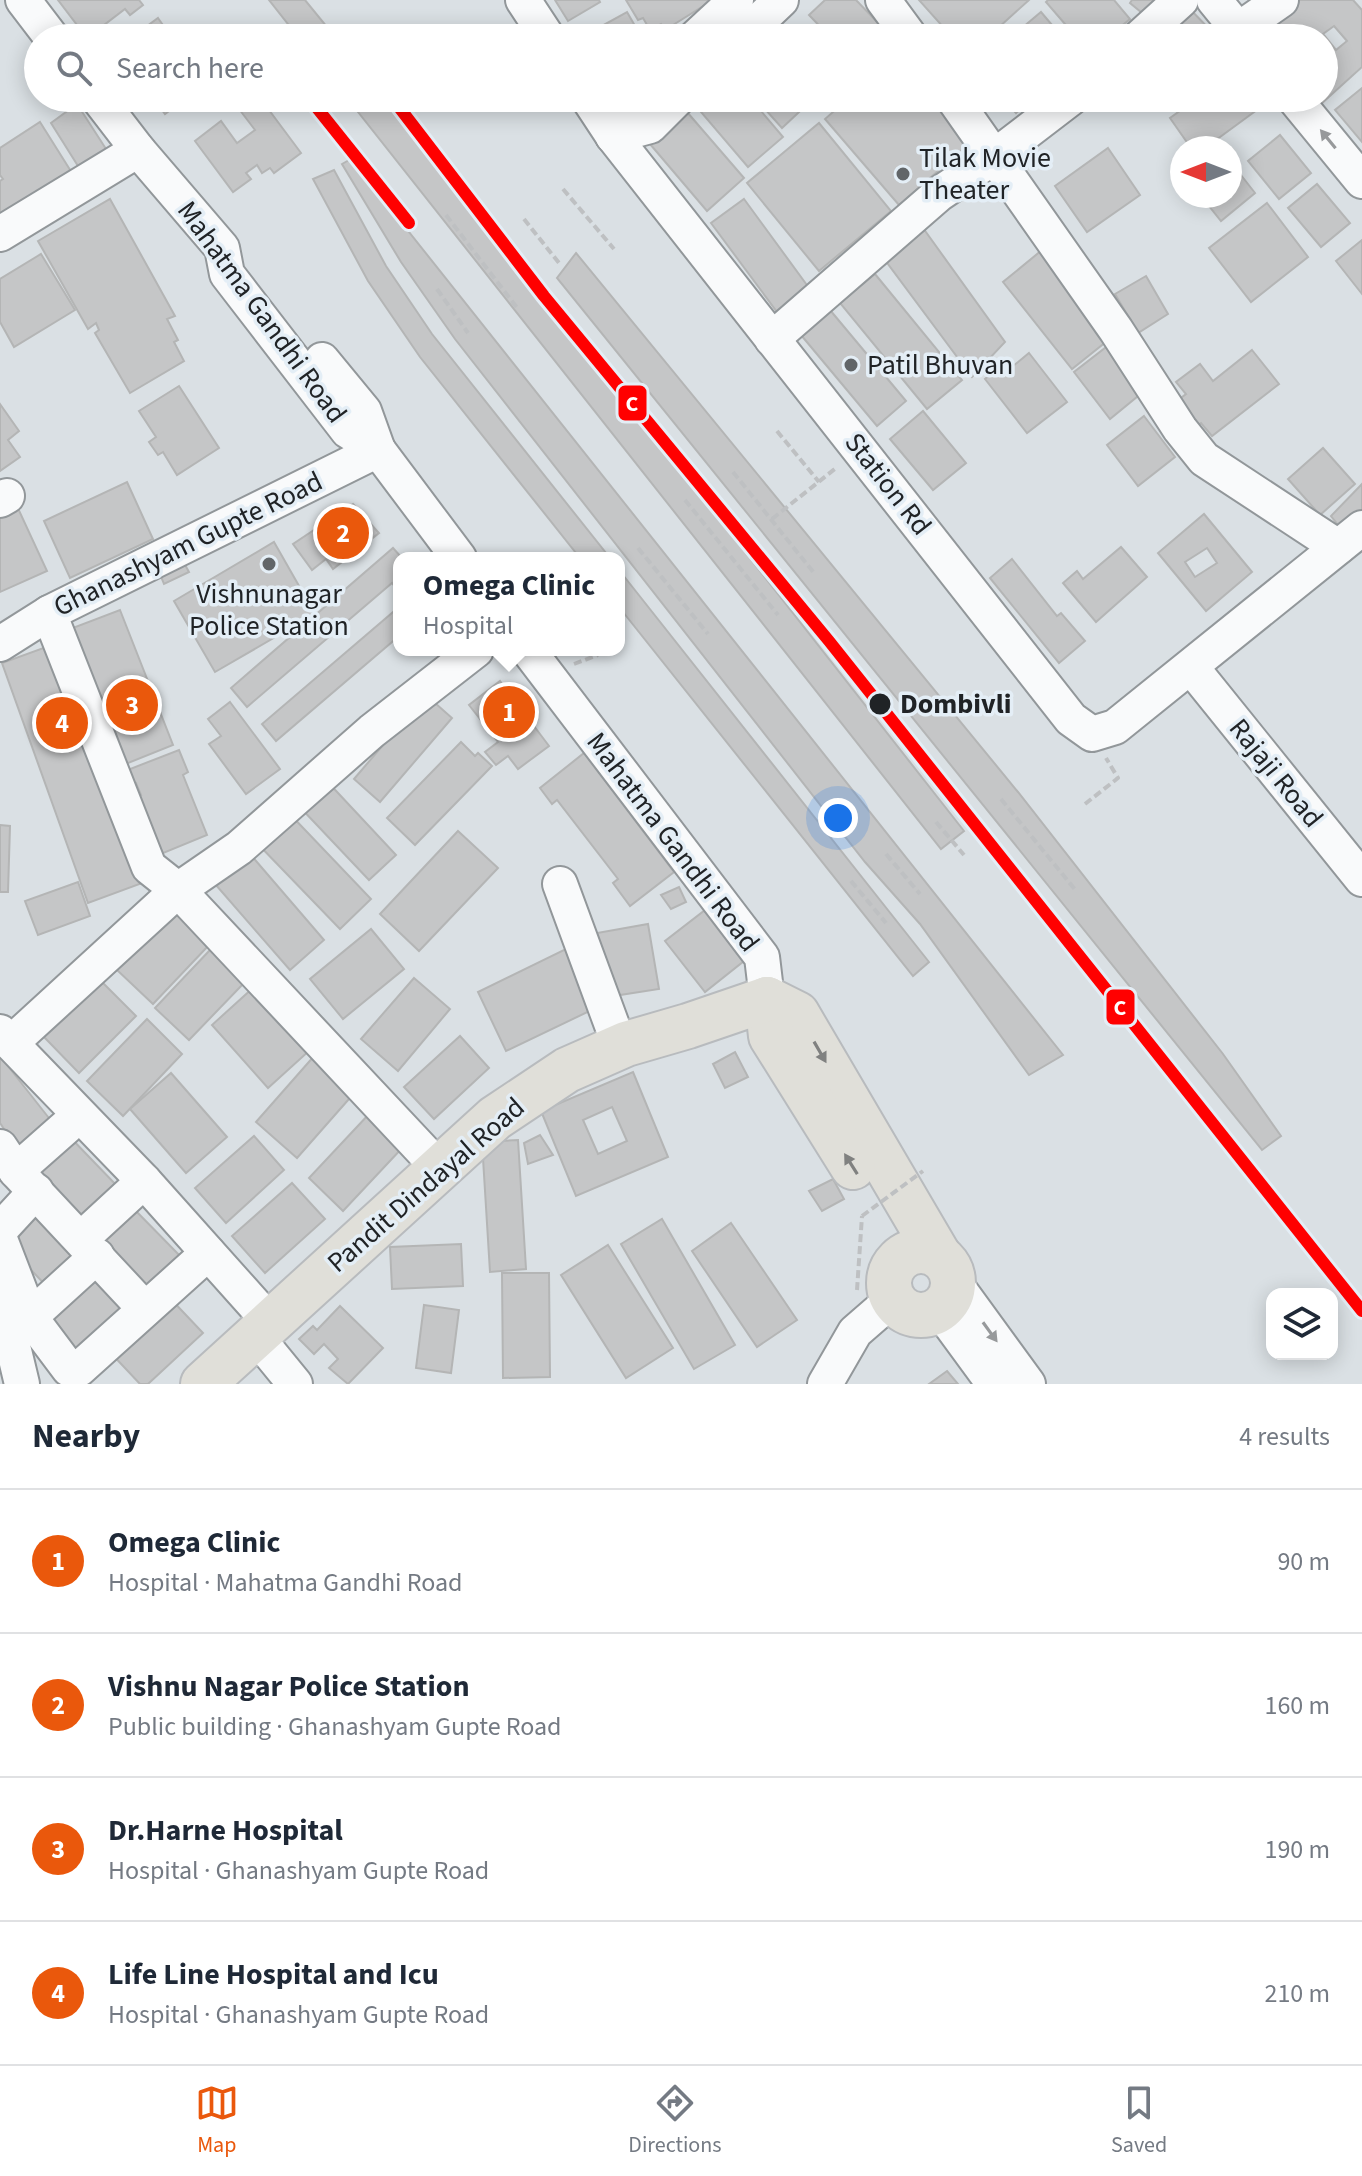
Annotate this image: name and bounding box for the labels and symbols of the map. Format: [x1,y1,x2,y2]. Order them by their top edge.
one-way arrow [1320,129,1337,149]
north arrow [1170,136,1242,208]
place label: Tilak Movie Theater [919,138,1051,210]
marker: Tilak Movie Theater [894,165,912,183]
street label: Mahatma Gandhi Road [168,193,356,431]
place label: Patil Bhuvan [867,345,1013,385]
marker: Patil Bhuvan [842,356,860,374]
line badge: C [617,384,648,422]
text: C [626,388,639,420]
street label: Station Rd [835,424,941,544]
street label: Ghanashyam Gupte Road [47,461,329,627]
pin: 2 [317,503,369,563]
marker: Vishnunagar Police Station [260,555,278,573]
place label: Vishnunagar Police Station [189,574,349,646]
pin: 3 [106,675,158,735]
pin: 1 [483,682,535,742]
place label: Dombivli [900,684,1011,724]
marker: Dombivli [867,691,893,717]
pin: 4 [36,693,88,753]
street label: Rajaji Road [1219,710,1333,836]
street label: Mahatma Gandhi Road [577,724,769,960]
your location [818,798,858,838]
line badge: C [1105,988,1136,1026]
text: C [1114,992,1127,1024]
one-way arrow [812,1041,826,1063]
street label: Pandit Dindayal Road [318,1088,534,1282]
one-way arrow [844,1153,858,1175]
one-way arrow [982,1322,997,1343]

